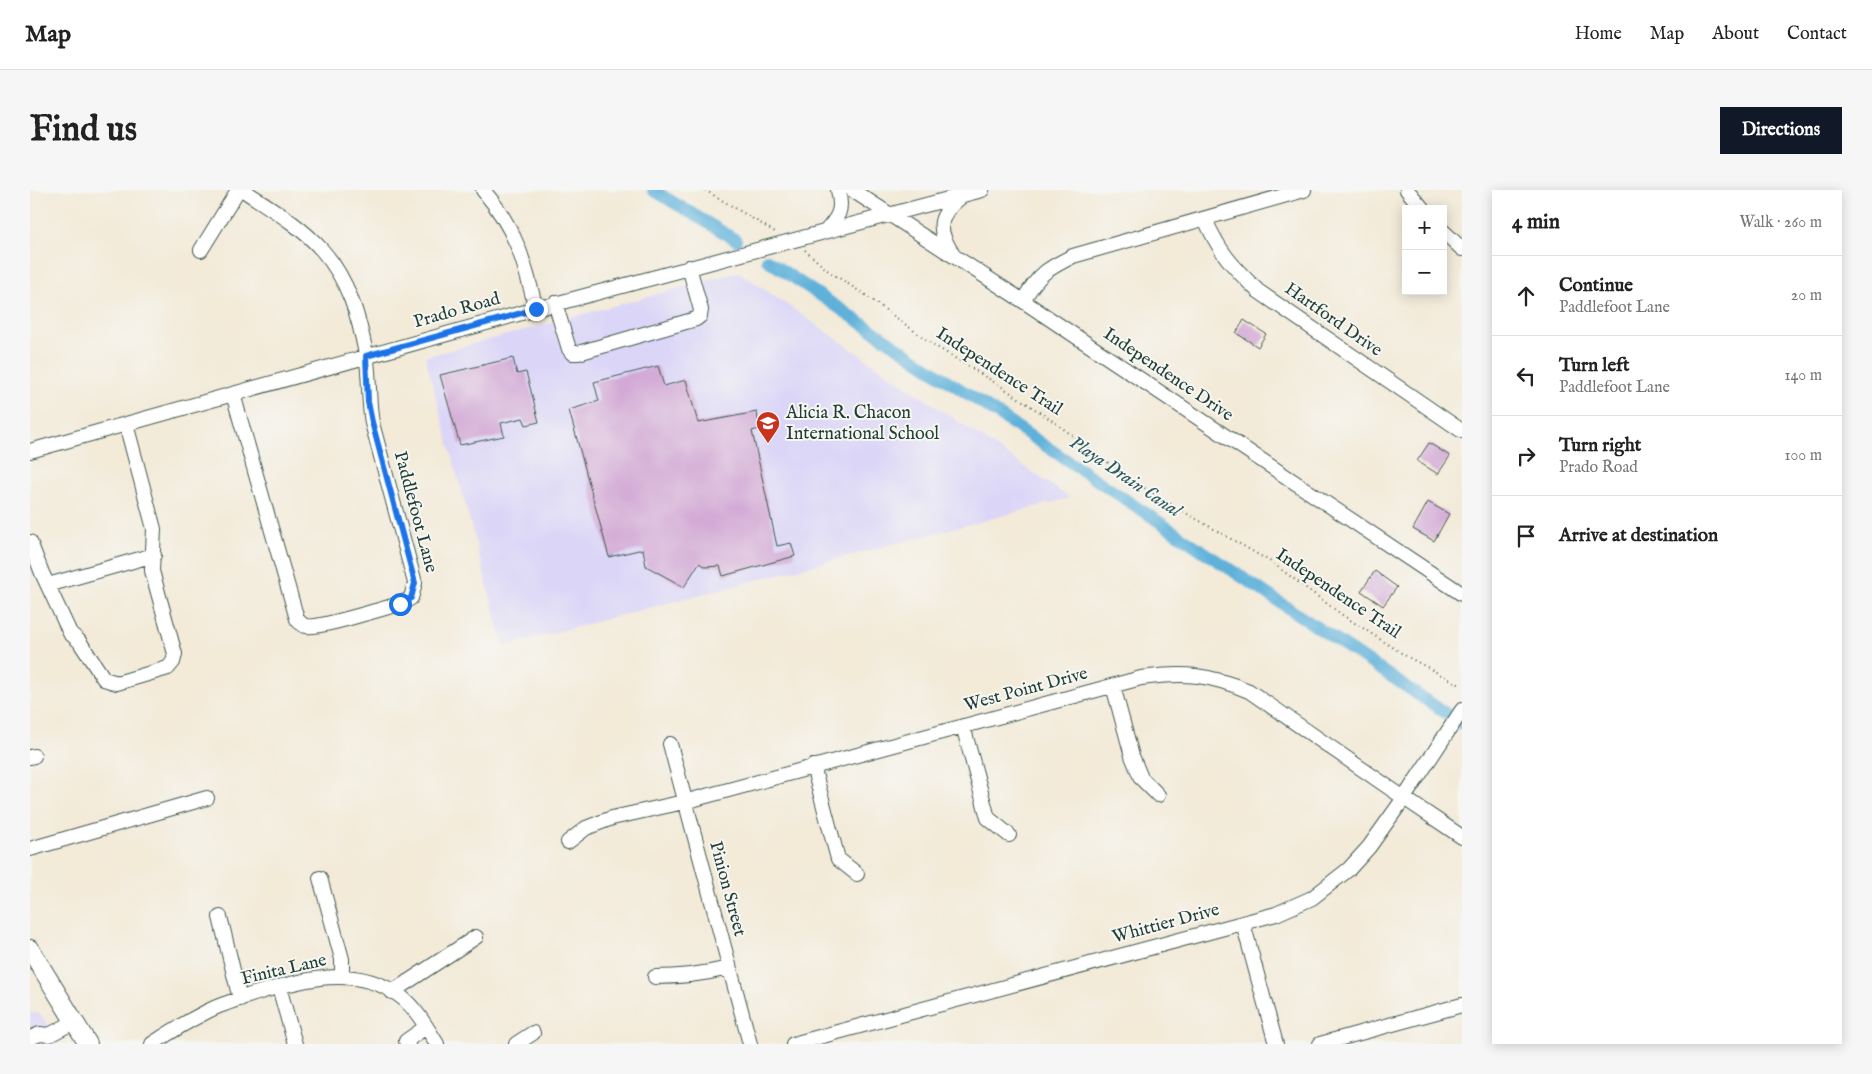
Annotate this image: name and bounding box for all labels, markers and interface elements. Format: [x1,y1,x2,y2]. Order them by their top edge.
text: Map [25,19,71,50]
text: Home [1575,23,1622,46]
text: Map [1650,23,1684,46]
text: About [1712,23,1759,46]
text: Contact [1787,23,1847,46]
button: Directions [1720,107,1842,154]
text: Find us [30,108,137,153]
map controls [1402,205,1447,295]
button: + [1402,205,1447,250]
text: 4 min [1512,209,1560,236]
text: Walk · 260 m [1739,213,1822,233]
button: − [1402,250,1447,295]
text: Continue [1559,274,1633,298]
street label: Hartford Drive [1280,278,1386,362]
icon: ahead [1512,282,1540,310]
text: 20 m [1791,286,1822,306]
street label: Prado Road [411,288,503,334]
route end [525,298,548,321]
text: Paddlefoot Lane [1559,298,1670,318]
street label: Independence Trail [932,323,1067,421]
street label: Independence Drive [1099,323,1237,427]
text: Turn left [1559,354,1630,378]
icon: left [1512,362,1540,390]
text: 140 m [1784,366,1822,386]
text: Paddlefoot Lane [1559,378,1670,398]
place label: Alicia R. Chacon International School [785,402,939,446]
school or university icon: Alicia R. Chacon International School [755,410,781,444]
water label: Playa Drain Canal [1065,431,1187,524]
text: Turn right [1559,434,1641,458]
icon: right [1512,442,1540,470]
text: 100 m [1785,446,1822,466]
street label: Paddlefoot Lane [388,449,442,575]
text: Prado Road [1559,458,1638,478]
icon: arrive [1512,522,1540,550]
text: Arrive at destination [1559,524,1718,548]
street label: Independence Trail [1271,544,1405,644]
route start [389,593,412,616]
street label: West Point Drive [962,662,1090,718]
street label: Pinion Street [703,839,751,939]
street label: Whittier Drive [1110,899,1222,949]
street label: Finita Lane [239,949,329,991]

